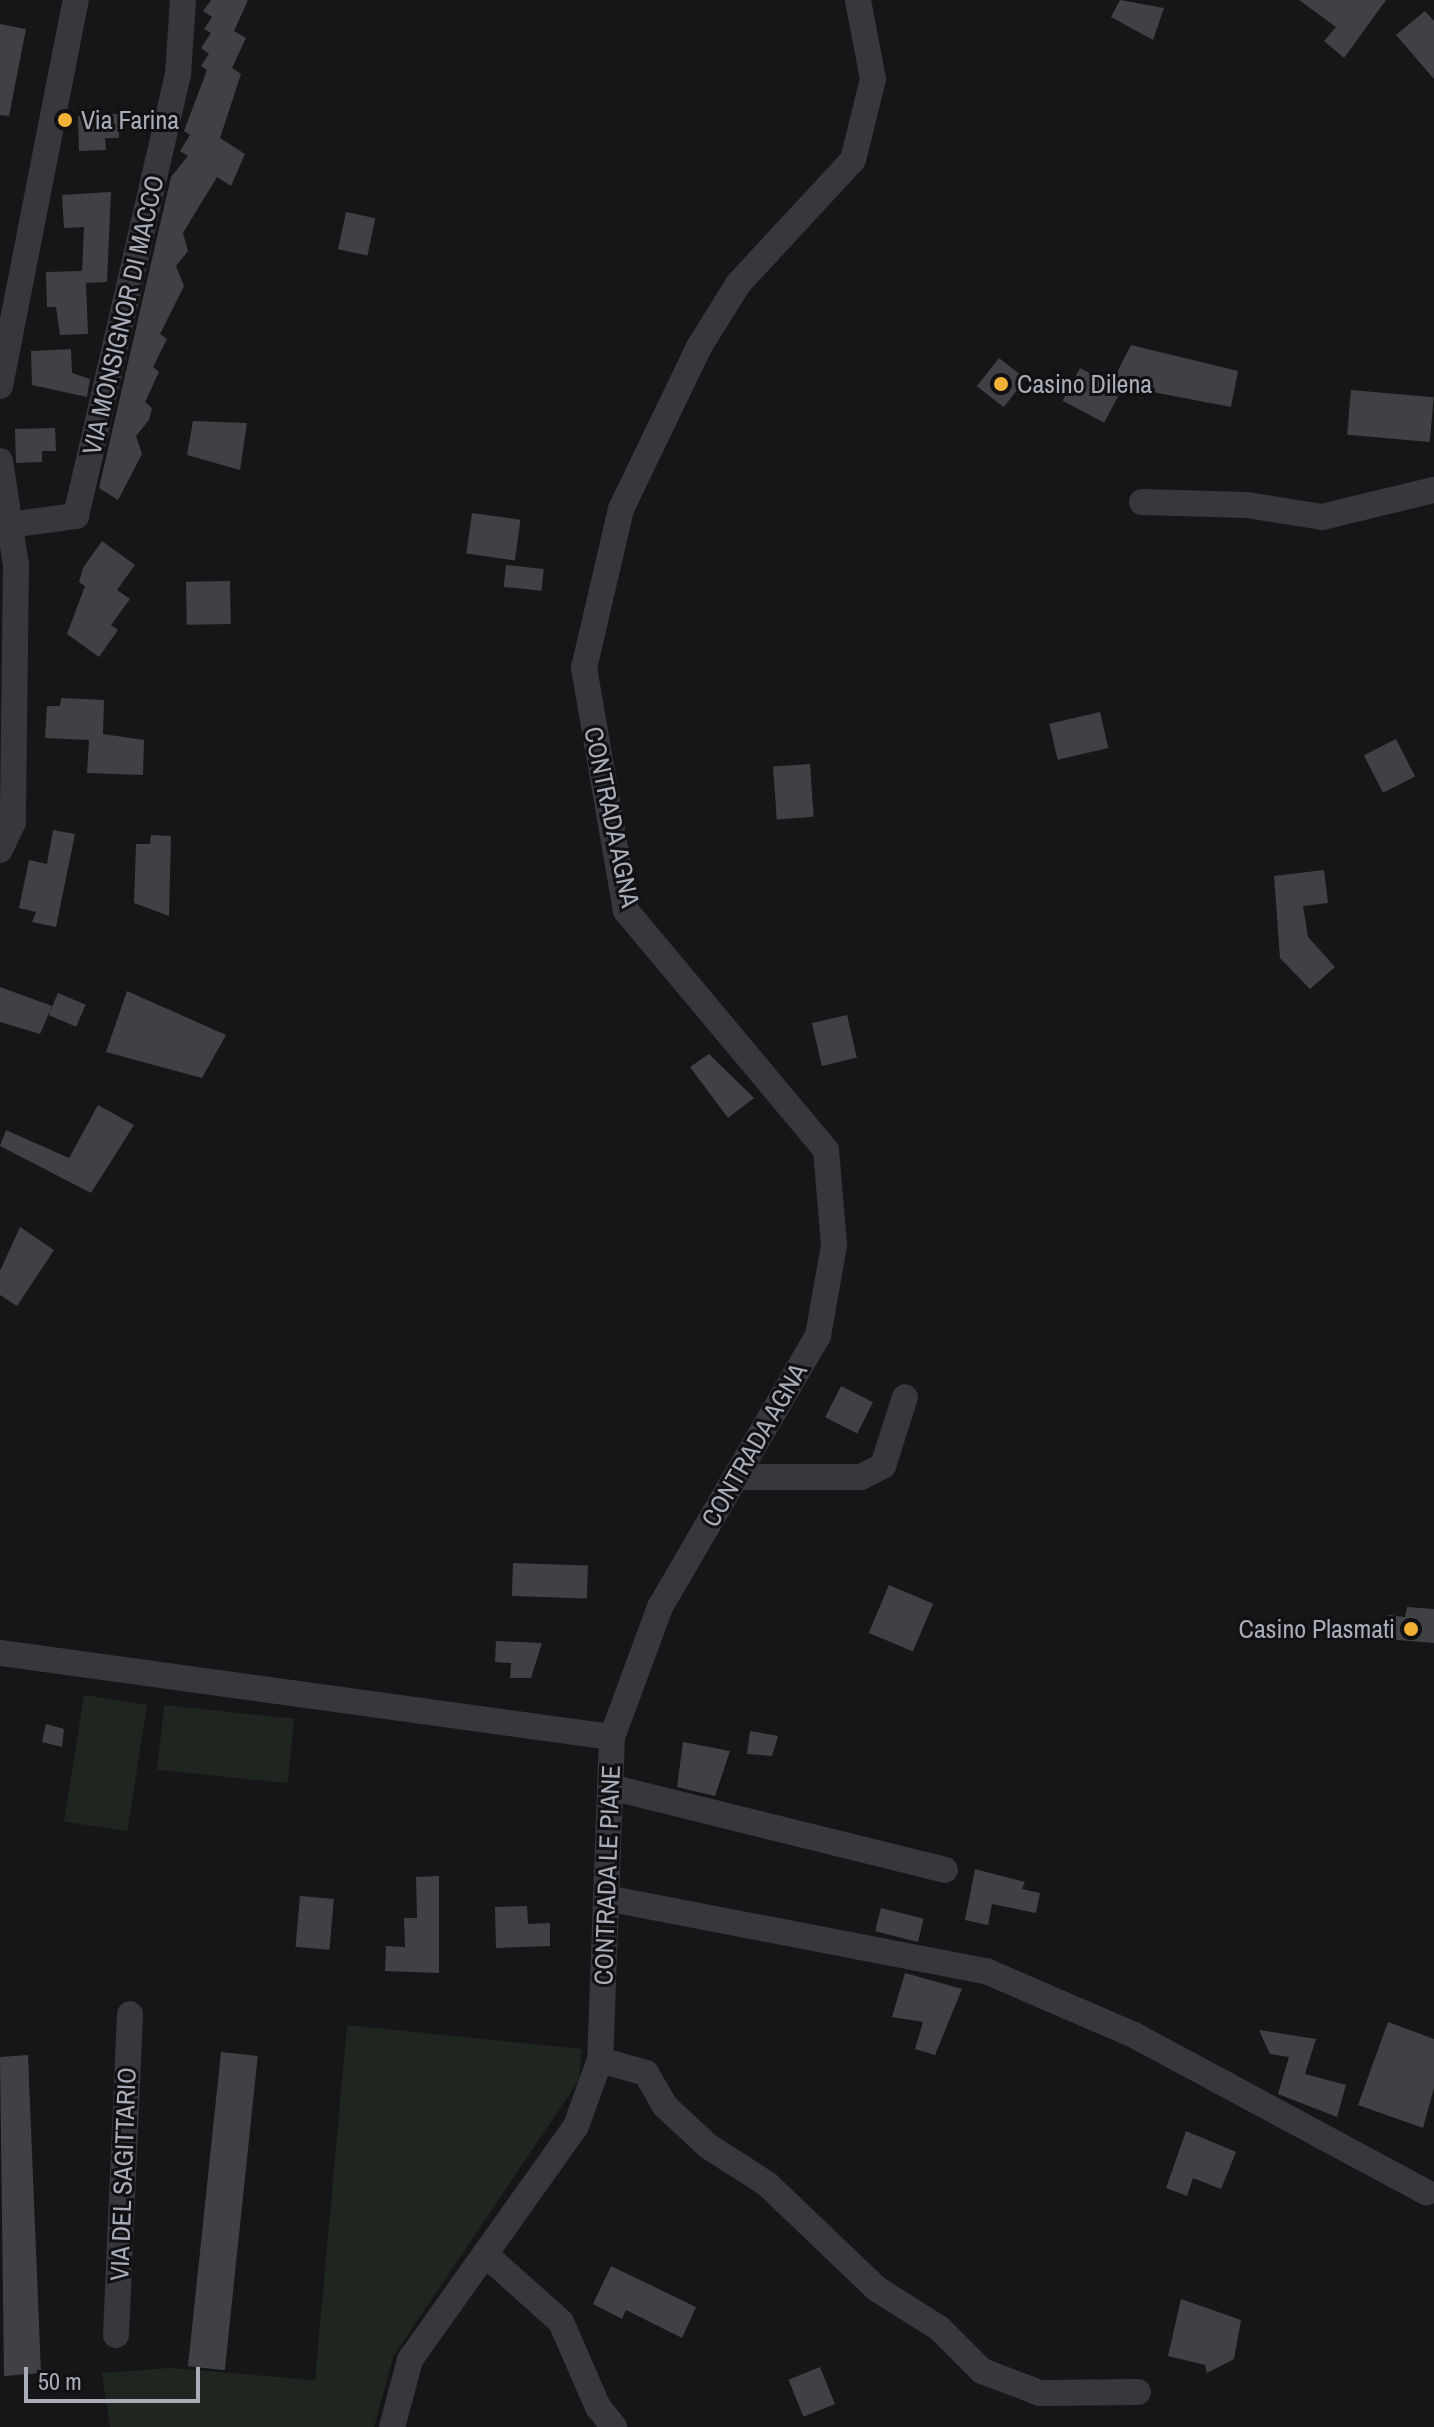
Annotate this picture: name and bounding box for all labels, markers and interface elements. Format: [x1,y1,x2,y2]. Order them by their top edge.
place label: Via Farina [81,104,179,136]
marker: Via Farina [56,111,74,129]
street label: VIA MONSIGNOR DI MACCO [76,172,170,458]
place label: Casino Dilena [1017,368,1152,400]
marker: Casino Dilena [992,375,1010,393]
street label: CONTRADA AGNA [577,723,647,911]
street label: CONTRADA AGNA [694,1357,814,1533]
place label: Casino Plasmati [1239,1613,1395,1645]
marker: Casino Plasmati [1402,1620,1420,1638]
street label: CONTRADA LE PIANE [588,1764,626,1986]
street label: VIA DEL SAGITTARIO [104,2066,142,2282]
scale bar [28,2351,204,2401]
text: 50 m [38,2365,82,2397]

